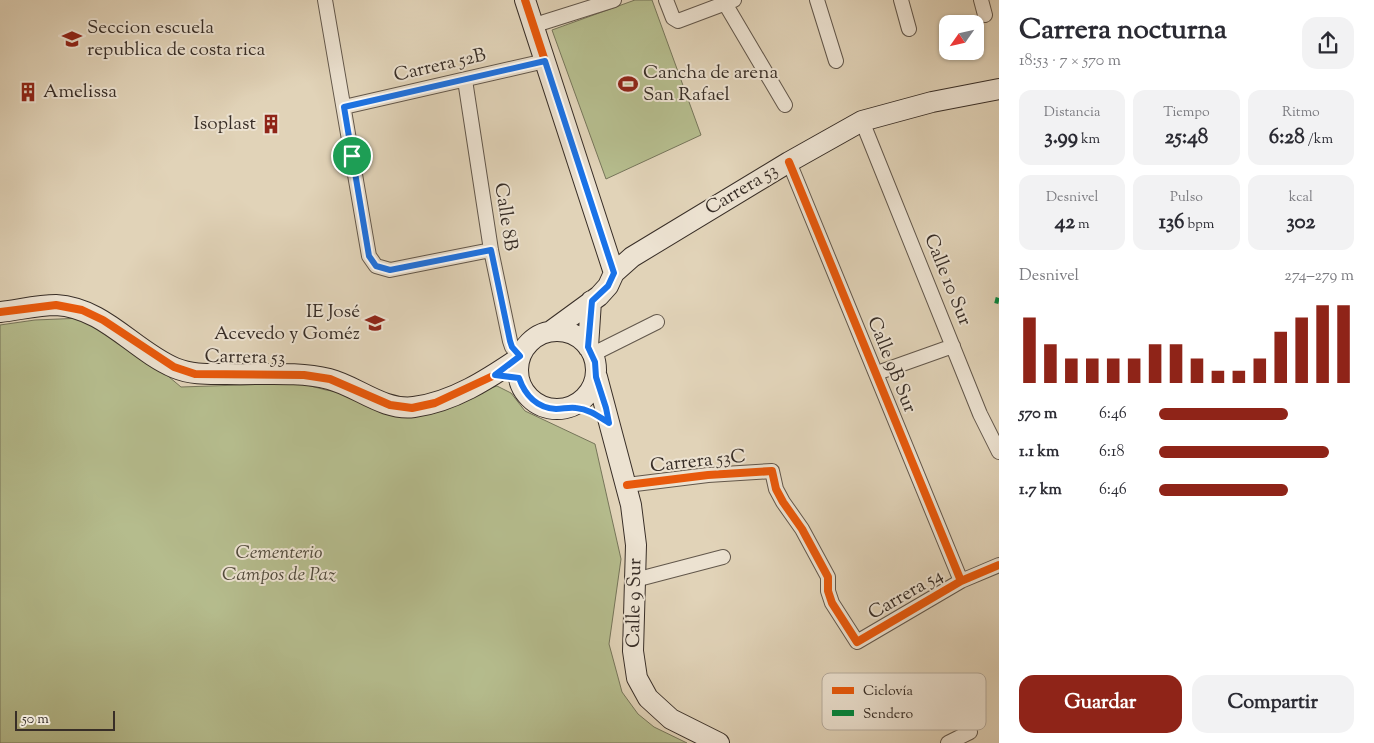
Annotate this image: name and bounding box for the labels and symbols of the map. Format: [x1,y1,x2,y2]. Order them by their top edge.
place label: Seccion escuela republica de costa rica [87,15,266,64]
north arrow [939,15,984,60]
school or university icon: Seccion escuela republica de costa rica [61,28,83,50]
street label: Carrera 52B [391,42,489,90]
place label: Cancha de arena San Rafael [643,60,778,109]
sports icon: Cancha de arena San Rafael [617,73,639,95]
place label: Amelissa [43,79,117,106]
building icon: Amelissa [17,81,39,103]
place label: Isoplast [194,111,256,138]
building icon: Isoplast [260,113,282,135]
pin [331,135,373,177]
street label: Carrera 53 [700,158,784,222]
street label: Calle 8B [486,181,524,253]
street label: Calle 10 Sur [916,230,978,330]
place label: IE José Acevedo y Goméz [214,299,360,348]
school or university icon: IE José Acevedo y Goméz [364,312,386,334]
street label: Calle 9B Sur [859,313,923,417]
street label: Carrera 53 [204,344,286,372]
street label: Carrera 53C [649,444,747,480]
park label: Cementerio Campos de Paz [222,540,336,589]
street label: Calle 9 Sur [621,558,649,648]
street label: Carrera 54 [863,562,949,627]
legend [822,673,986,730]
text: Ciclovía [863,682,914,702]
text: Sendero [863,705,914,725]
scale bar [15,708,115,731]

